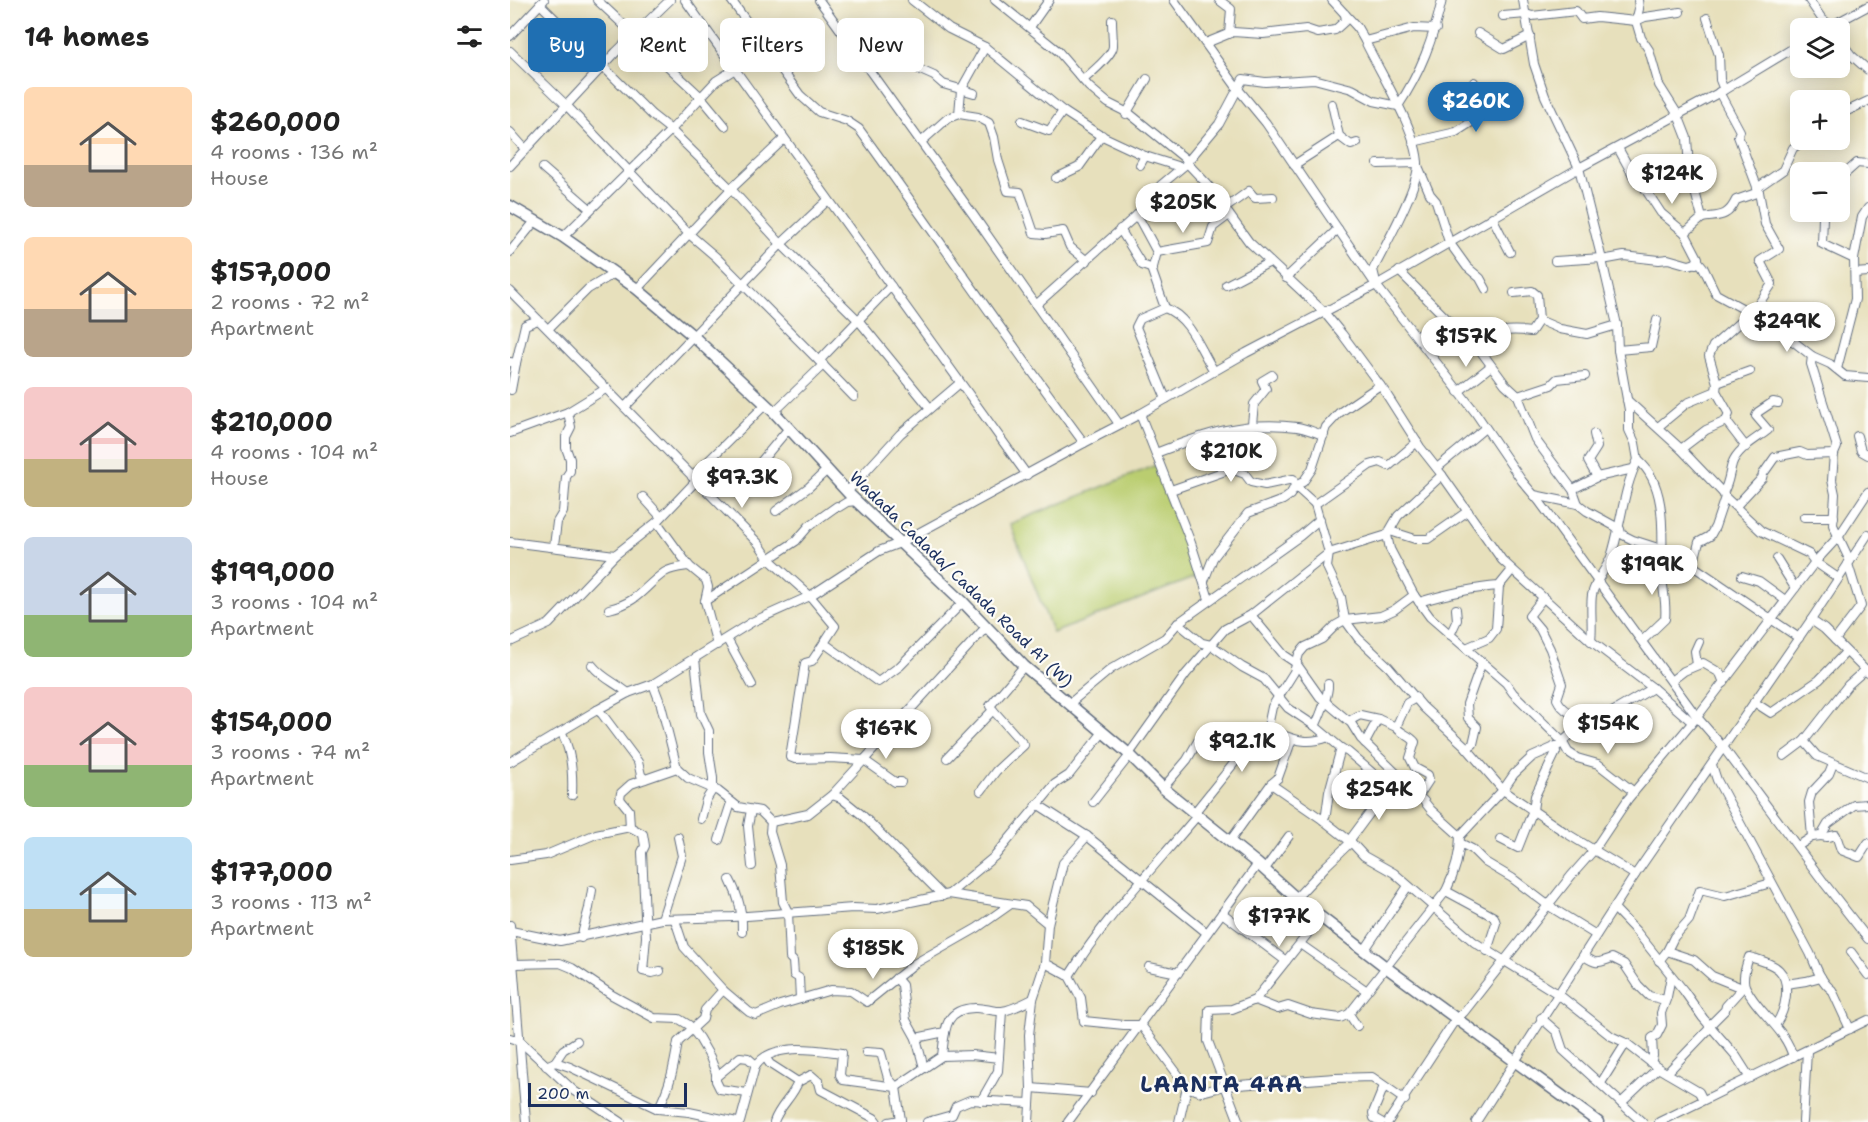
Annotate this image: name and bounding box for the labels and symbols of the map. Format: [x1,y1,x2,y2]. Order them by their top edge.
pin: $260K [1434,82,1518,133]
pin: $124K [1630,154,1714,205]
pin: $205K [1141,183,1225,234]
pin: $249K [1745,302,1829,353]
pin: $157K [1424,317,1508,368]
pin: $210K [1189,432,1273,483]
pin: $97.3K [693,458,791,509]
street label: Wadada Cadada/ Cadada Road A1 (W) [845,466,1077,692]
pin: $199K [1610,545,1694,596]
pin: $154K [1566,704,1650,755]
pin: $167K [844,709,928,760]
pin: $92.1K [1193,722,1291,773]
pin: $254K [1337,770,1421,821]
pin: $177K [1237,897,1321,948]
pin: $185K [831,929,915,980]
district label: LAANTA 4AA [1140,1070,1304,1099]
scale bar [528,1080,687,1108]

